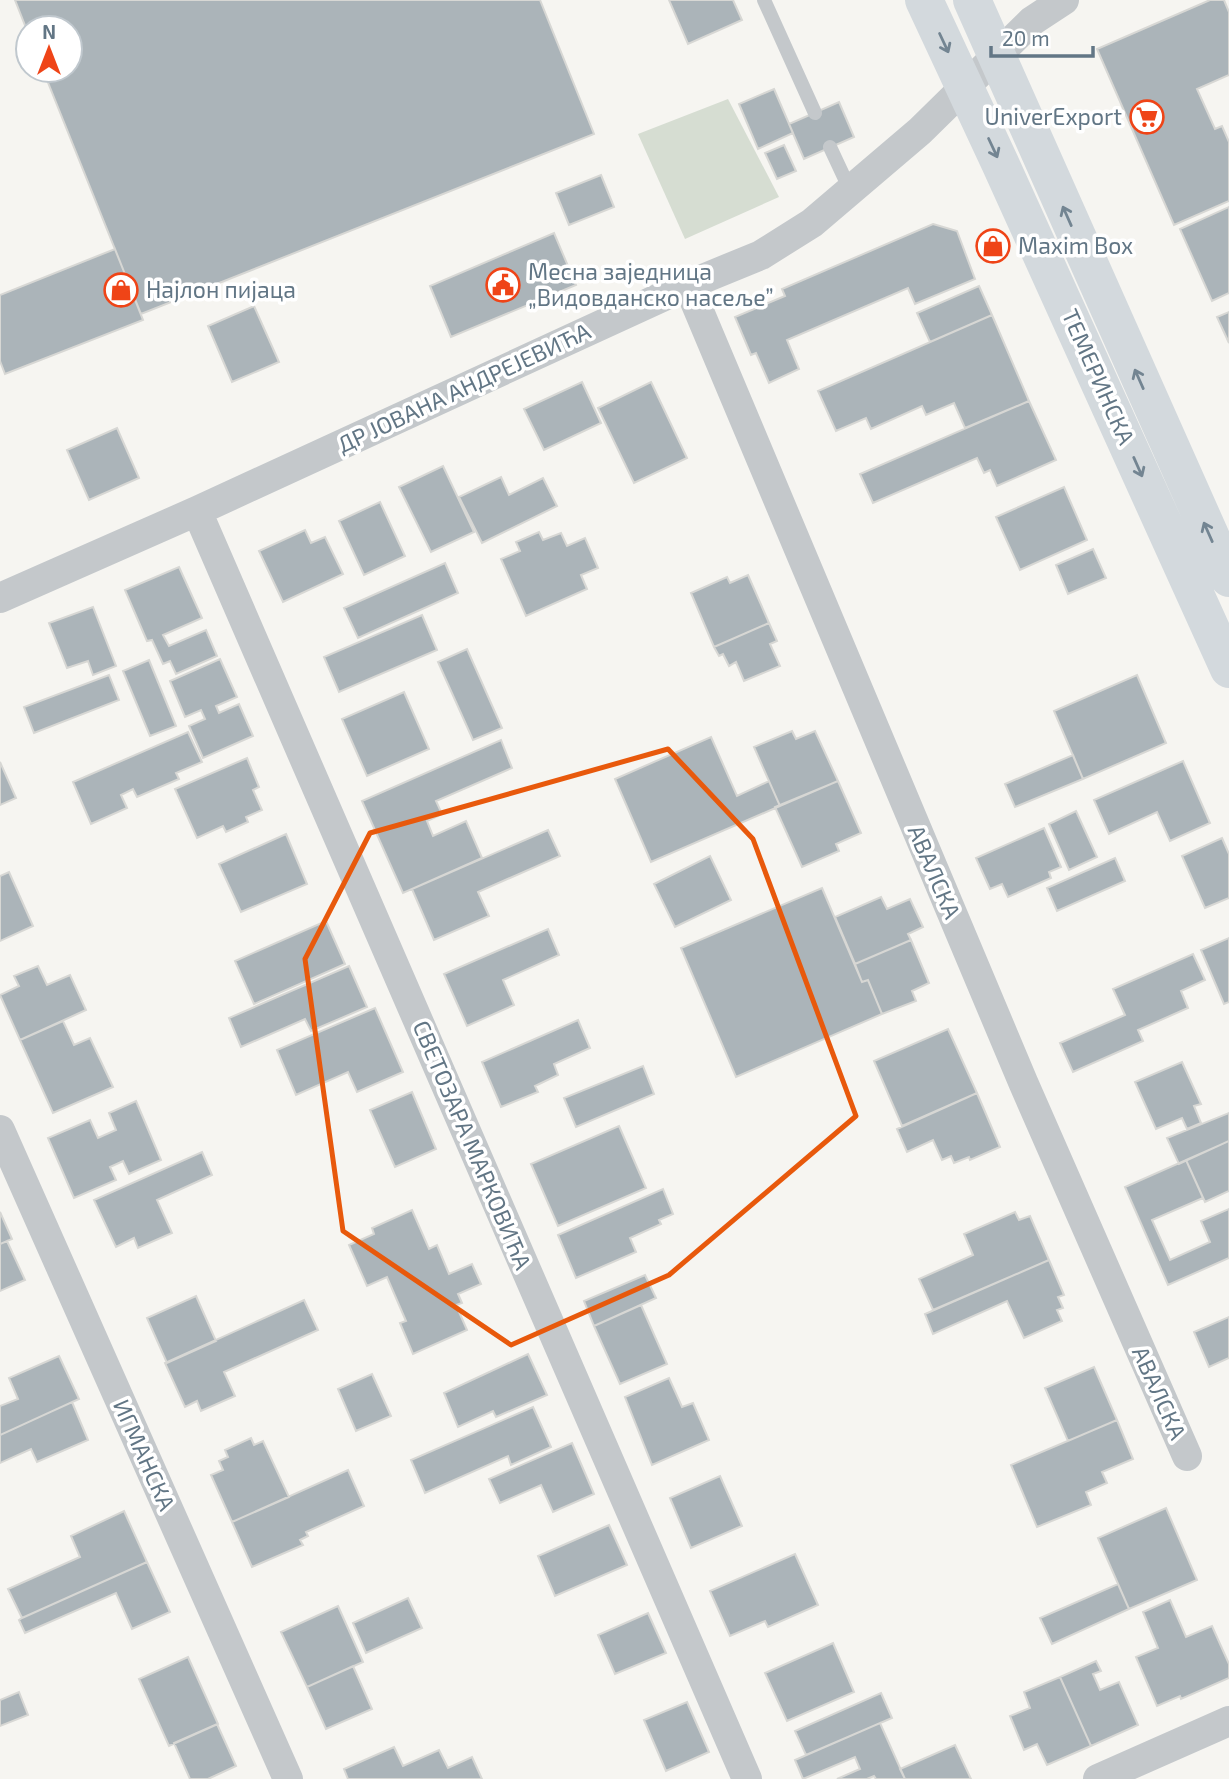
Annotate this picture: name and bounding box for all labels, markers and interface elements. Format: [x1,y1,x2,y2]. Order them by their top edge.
north arrow [14,14,84,84]
scale bar [991,14,1092,58]
text: N [42,20,56,43]
text: 20 m [1002,25,1050,50]
one-way arrow [938,32,952,53]
supermarket icon: UniverExport [1128,98,1166,136]
place label: UniverExport [985,102,1122,130]
one-way arrow [987,137,1001,158]
one-way arrow [1060,205,1073,227]
shop icon: Maxim Box [974,227,1012,265]
place label: Maxim Box [1018,231,1133,259]
place label: Месна заједница „Видовданско насеље” [528,257,774,311]
public building icon: Месна заједница „Видовданско насеље” [484,266,522,304]
shop icon: Најлон пијаца [102,271,140,309]
place label: Најлон пијаца [146,275,296,303]
street label: ТЕМЕРИНСКА [1057,305,1142,449]
street label: ДР ЈОВАНА АНДРЕЈЕВИЋА [332,316,595,458]
one-way arrow [1132,368,1145,390]
one-way arrow [1132,456,1145,477]
one-way arrow [1201,521,1214,543]
street label: АВАЛСКА [903,821,967,923]
street label: СВЕТОЗАРА МАРКОВИЋА [408,1016,538,1274]
street label: АВАЛСКА [1127,1342,1193,1444]
street label: ИГМАНСКА [108,1395,182,1515]

